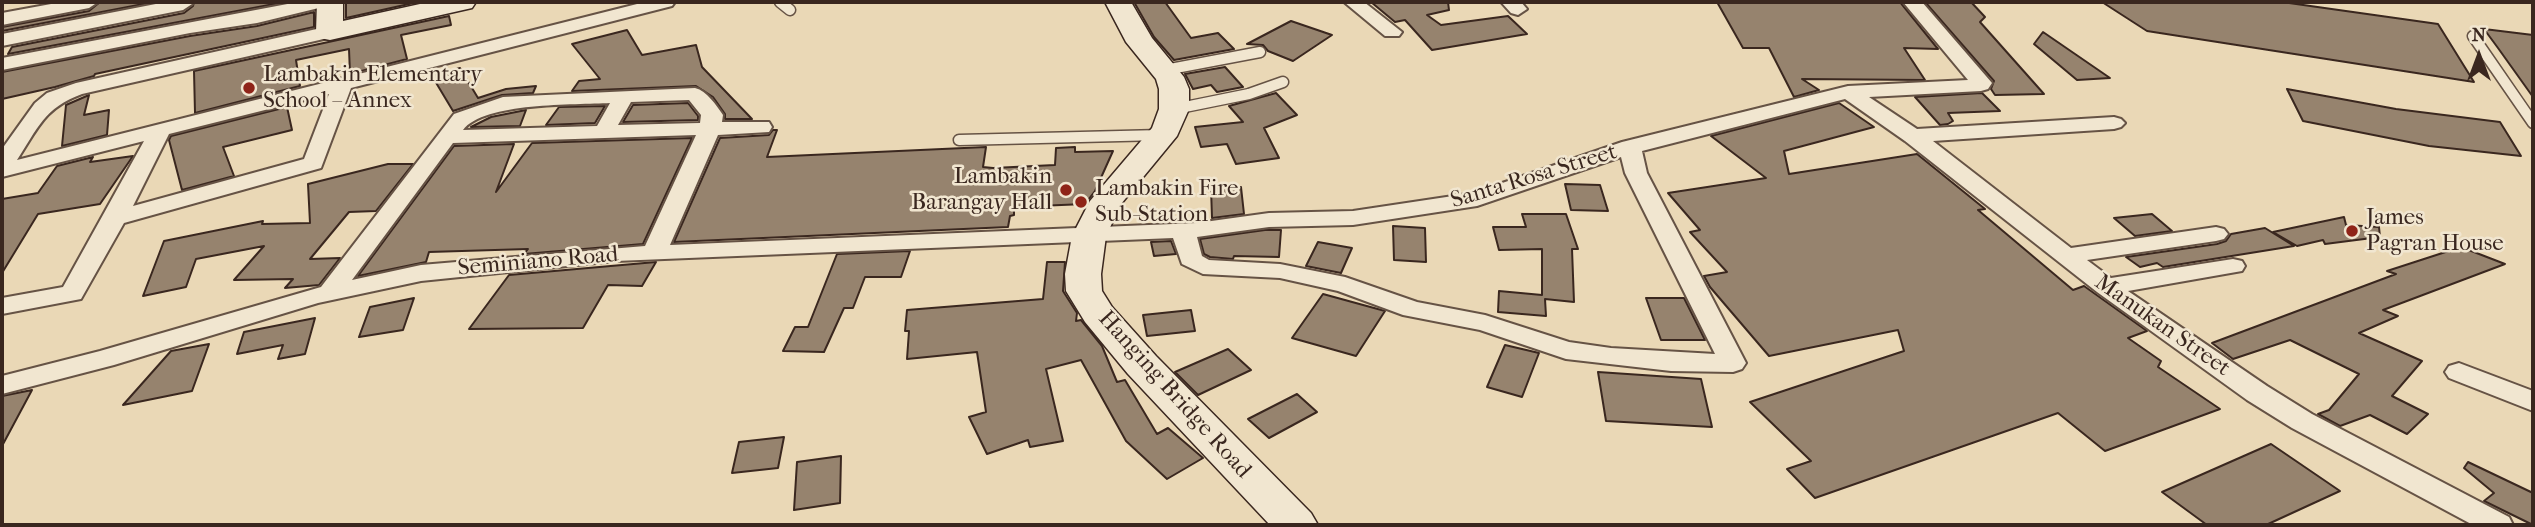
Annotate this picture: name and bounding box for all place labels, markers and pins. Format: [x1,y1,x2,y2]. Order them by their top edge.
place label: Lambakin Elementary School – Annex [263,61,482,115]
marker: Lambakin Elementary School – Annex [241,80,257,96]
place label: Lambakin Barangay Hall [911,163,1052,217]
place label: Lambakin Fire Sub-Station [1095,175,1238,229]
marker: Lambakin Barangay Hall [1058,182,1074,198]
marker: Lambakin Fire Sub-Station [1073,194,1089,210]
place label: James Pagran House [2366,204,2504,258]
marker: James Pagran House [2344,223,2360,239]

